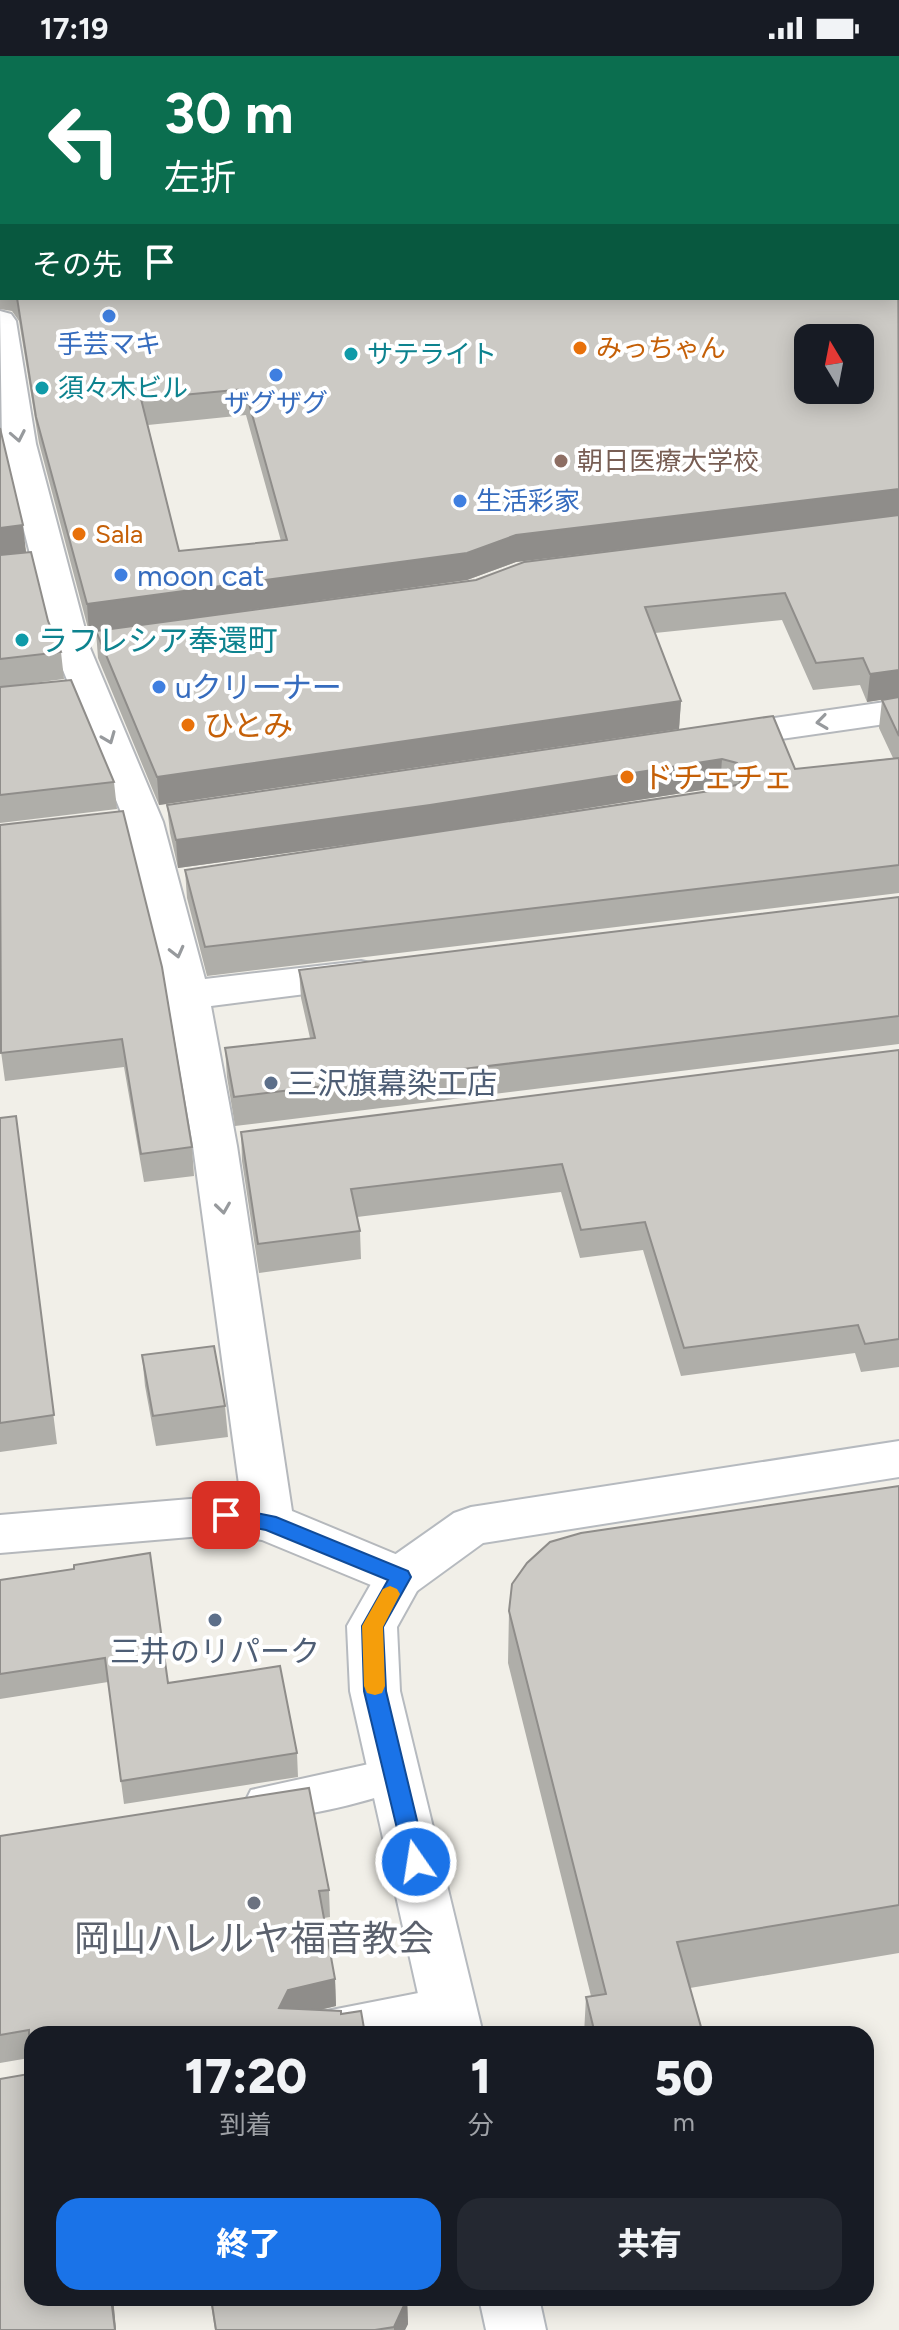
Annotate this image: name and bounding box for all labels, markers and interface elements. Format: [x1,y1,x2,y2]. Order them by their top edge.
text: 17:19 [40,10,108,47]
text: 30 m [164,80,294,147]
icon: left [32,88,136,192]
text: 左折 [164,156,236,199]
icon: arrive [138,240,182,284]
text: その先 [32,246,122,283]
marker: 手芸マキ [100,307,118,325]
north arrow [794,324,874,404]
map controls [794,324,874,404]
place label: 手芸マキ [57,328,161,360]
place label: みっちゃん [596,332,726,364]
place label: サテライト [367,338,497,370]
marker: みっちゃん [571,339,589,357]
marker: サテライト [342,345,360,363]
marker: ザグザグ [267,366,285,384]
place label: 須々木ビル [58,372,188,404]
marker: 須々木ビル [33,379,51,397]
place label: ザグザグ [224,387,328,419]
one-way arrow [9,429,26,442]
place label: 朝日医療大学校 [577,445,759,477]
marker: 朝日医療大学校 [552,452,570,470]
place label: 生活彩家 [476,485,580,517]
marker: 生活彩家 [451,492,469,510]
place label: Sala [95,518,143,550]
marker: Sala [70,525,88,543]
place label: moon cat [137,557,264,594]
marker: moon cat [112,566,130,584]
place label: ラフレシア奉還町 [38,622,278,659]
marker: ラフレシア奉還町 [13,631,31,649]
place label: uクリーナー [175,669,342,706]
marker: uクリーナー [150,678,168,696]
place label: ひとみ [204,707,293,744]
one-way arrow [815,713,829,730]
marker: ひとみ [179,716,197,734]
one-way arrow [100,729,116,744]
place label: ドチェチェ [643,759,793,796]
marker: ドチェチェ [618,768,636,786]
one-way arrow [168,945,185,959]
place label: 三沢旗幕染工店 [287,1065,497,1102]
marker: 三沢旗幕染工店 [262,1074,280,1092]
one-way arrow [214,1201,231,1215]
pin [192,1481,260,1549]
icon: arrive [204,1493,248,1537]
marker: 三井のリパーク [206,1611,224,1629]
place label: 三井のリパーク [110,1633,320,1670]
position arrow [374,1820,458,1904]
marker: 岡山ハレルヤ福音教会 [245,1894,263,1912]
place label: 岡山ハレルヤ福音教会 [74,1917,434,1960]
text: 17:20 [185,2047,307,2105]
text: 1 [470,2047,491,2105]
text: 50 [654,2049,713,2107]
text: m [673,2106,695,2138]
text: 到着 [220,2109,272,2141]
text: 分 [468,2109,494,2141]
button: 終了 [56,2198,441,2290]
button: 共有 [457,2198,842,2290]

